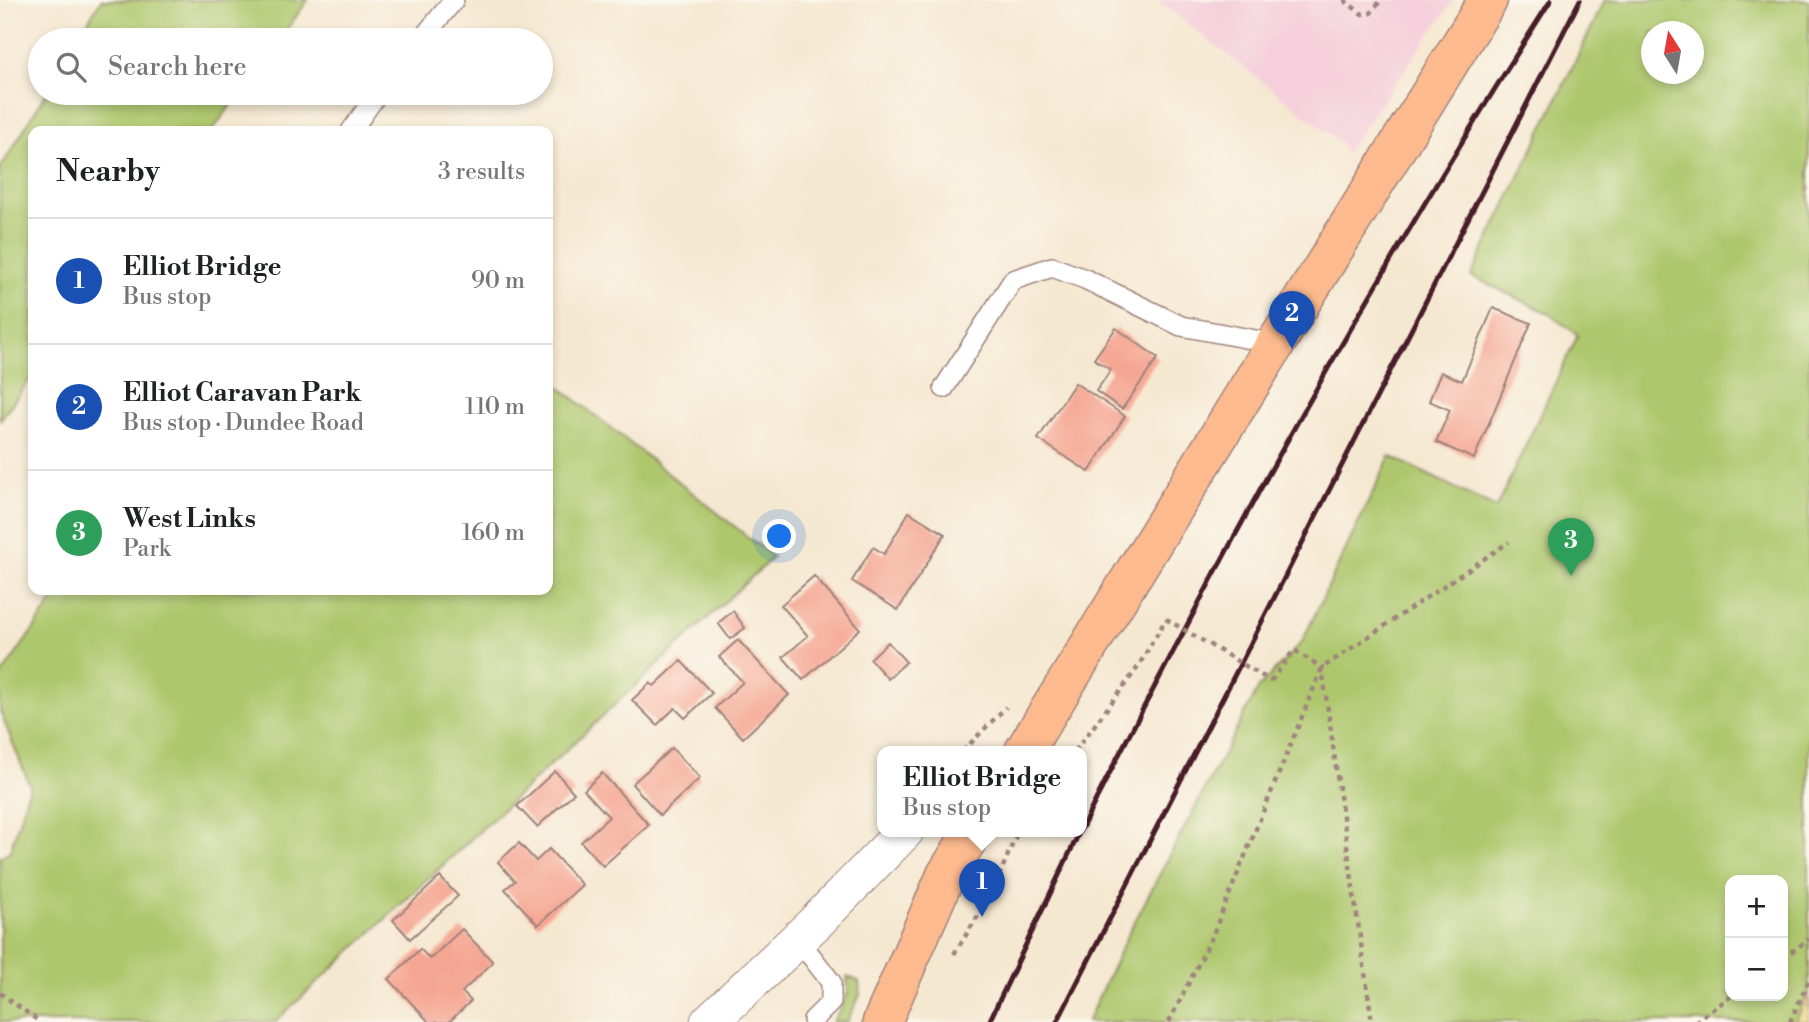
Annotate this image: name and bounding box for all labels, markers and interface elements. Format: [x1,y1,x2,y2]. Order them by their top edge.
north arrow [1641,21,1704,84]
search box [28,28,553,105]
icon: search [52,48,90,86]
text: Search here [108,51,247,83]
text: Nearby [56,153,160,191]
text: 3 results [438,158,525,186]
text: Elliot Bridge [123,251,281,283]
text: 1 [73,267,85,295]
text: 90 m [471,267,525,295]
text: Bus stop [123,283,211,311]
pin: 2 [1269,291,1315,349]
text: Elliot Caravan Park [123,377,361,409]
text: 2 [72,393,86,421]
text: 110 m [465,393,525,421]
text: Bus stop · Dundee Road [123,409,364,437]
text: West Links [123,503,256,535]
pin: 3 [1548,518,1594,576]
text: 3 [72,519,86,547]
text: 160 m [462,519,525,547]
your location [762,519,796,553]
text: Park [123,535,171,563]
popup [877,746,1087,837]
text: Elliot Bridge [903,762,1061,794]
text: Bus stop [903,794,991,822]
pin: 1 [959,859,1005,917]
map controls [1725,875,1788,1001]
button: + [1725,875,1788,938]
button: − [1725,938,1788,1001]

